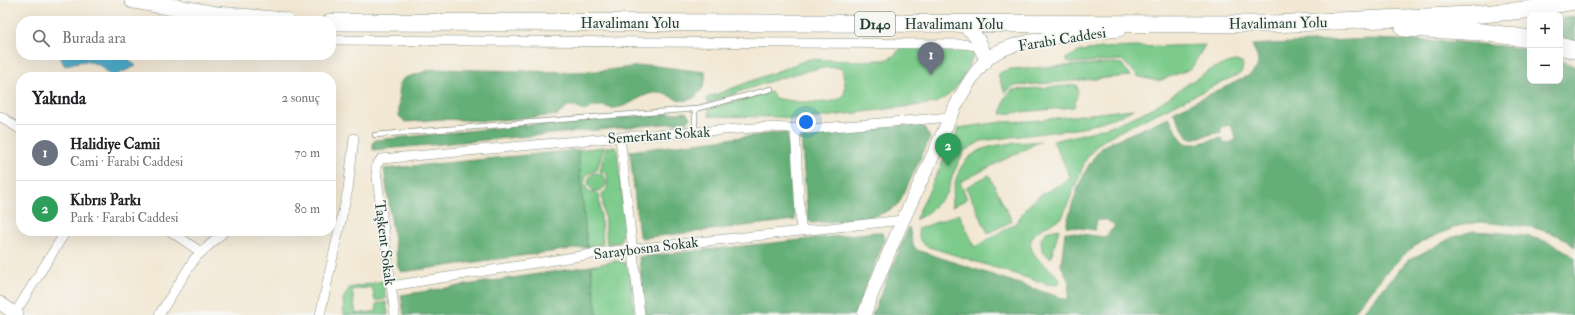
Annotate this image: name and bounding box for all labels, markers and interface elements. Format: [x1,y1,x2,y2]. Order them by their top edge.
road number: D140 [855,12,895,36]
map controls [1527,12,1563,84]
button: + [1527,12,1563,48]
street label: Havalimanı Yolu [1228,13,1328,34]
street label: Havalimanı Yolu [581,14,680,33]
street label: Havalimanı Yolu [905,15,1004,34]
search box [16,16,336,60]
street label: Farabi Caddesi [1017,23,1107,56]
icon: search [30,27,52,49]
text: Burada ara [62,29,126,48]
pin: 1 [918,42,944,75]
button: − [1527,48,1563,84]
text: Yakında [32,88,86,109]
text: 2 sonuç [281,90,320,106]
your location [796,112,816,132]
street label: Semerkant Sokak [607,122,711,149]
pin: 2 [935,133,961,166]
text: Halidiye Camii [70,135,160,154]
text: 1 [43,145,47,161]
text: 70 m [295,145,320,161]
text: Cami · Farabi Caddesi [70,154,183,170]
text: Kıbrıs Parkı [70,191,141,210]
street label: Taşkent Sokak [370,199,399,287]
text: 2 [42,201,48,217]
text: 80 m [294,201,320,217]
text: Park · Farabi Caddesi [70,210,179,226]
street label: Saraybosna Sokak [593,233,700,264]

